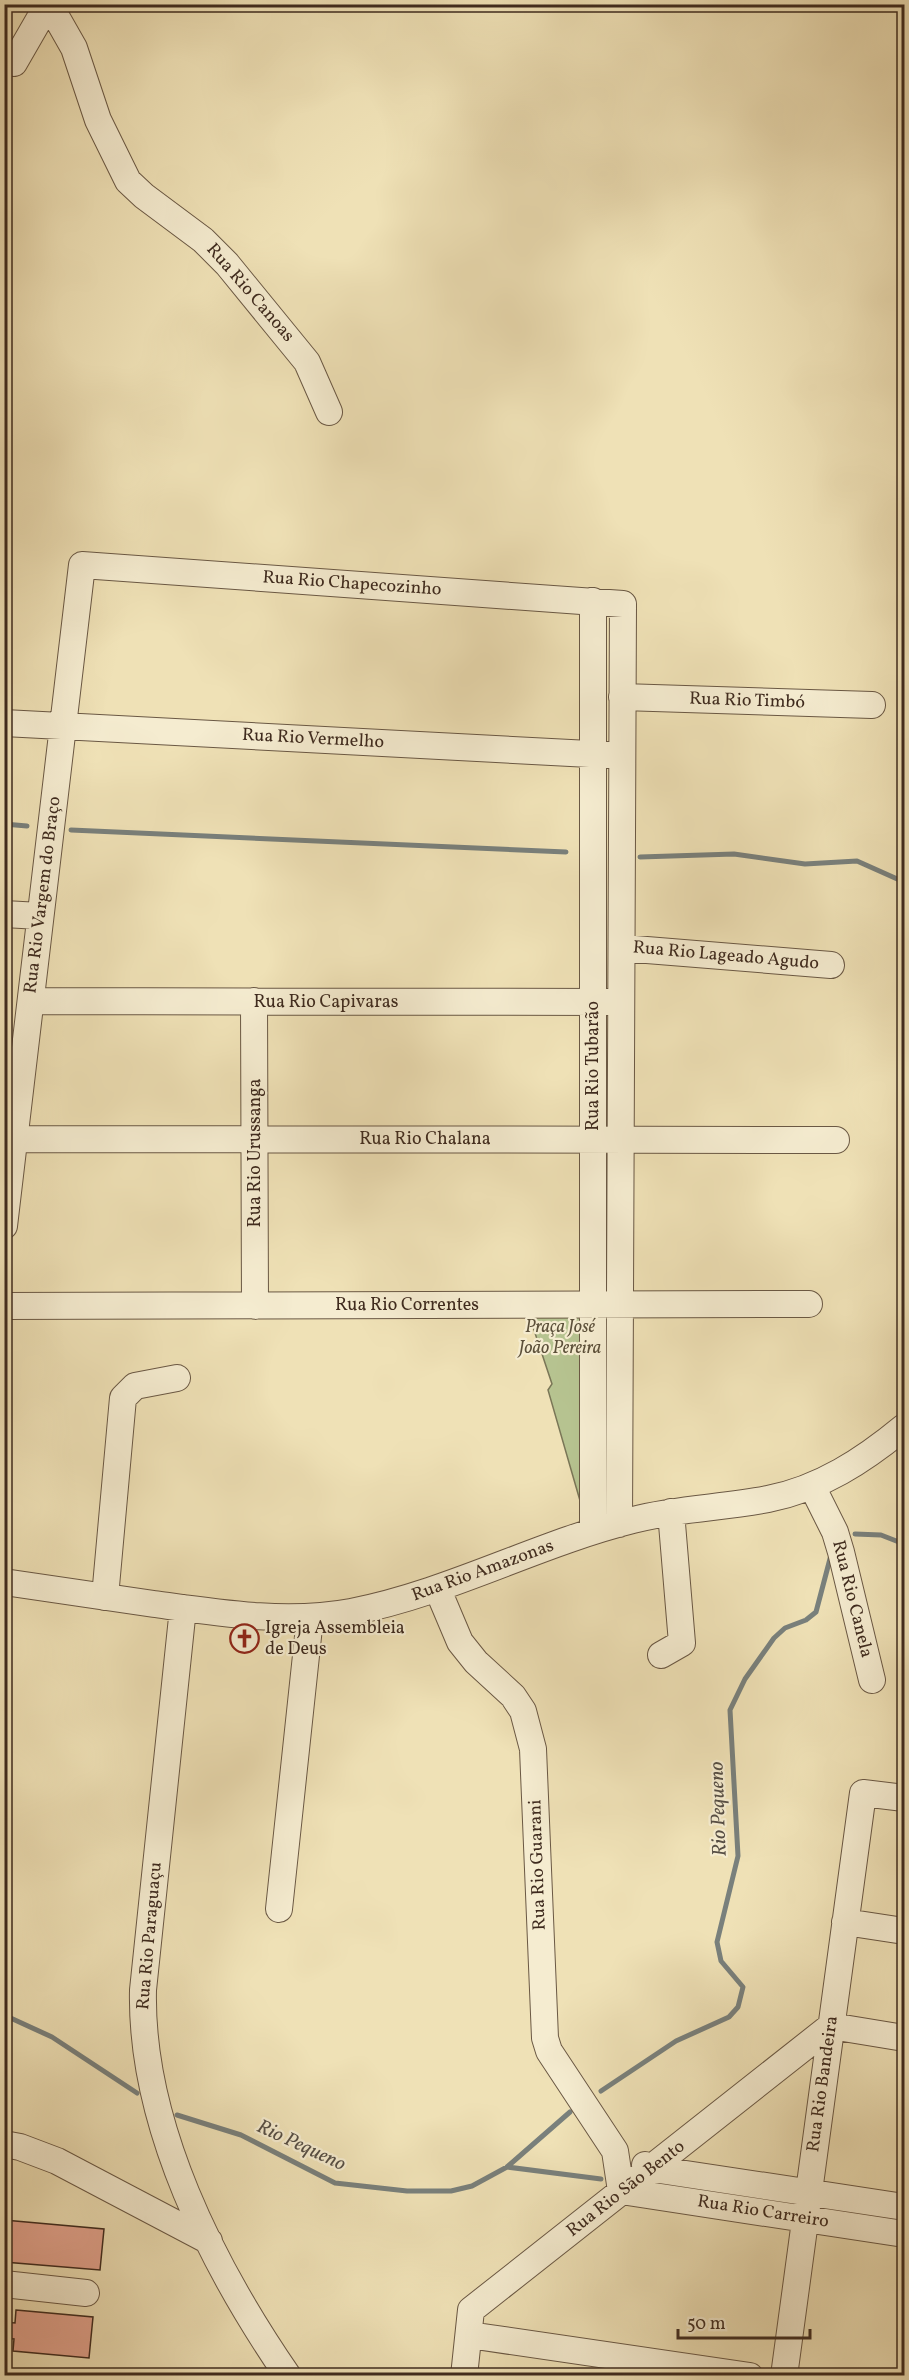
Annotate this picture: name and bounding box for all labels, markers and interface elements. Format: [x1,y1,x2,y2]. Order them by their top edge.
street label: Rua Rio Canoas [200,238,300,348]
street label: Rua Rio Chapecozinho [262,565,442,603]
street label: Rua Rio Timbó [689,686,805,716]
street label: Rua Rio Vermelho [241,723,385,755]
street label: Rua Rio Vargem do Braço [18,795,68,995]
street label: Rua Rio Lageado Agudo [632,935,820,977]
street label: Rua Rio Capivaras [253,990,399,1015]
street label: Rua Rio Tubarão [581,1001,606,1131]
street label: Rua Rio Urussanga [243,1078,268,1228]
street label: Rua Rio Chalana [359,1127,491,1152]
street label: Rua Rio Correntes [335,1293,479,1318]
park label: Praça José João Pereira [517,1315,601,1361]
street label: Rua Rio Amazonas [408,1534,558,1608]
street label: Rua Rio Canela [825,1538,879,1660]
place label: Igreja Assembleia de Deus [265,1616,405,1662]
church icon: Igreja Assembleia de Deus [228,1622,260,1654]
water label: Rio Pequeno [703,1761,735,1857]
street label: Rua Rio Guarani [523,1799,553,1931]
street label: Rua Rio Paraguaçu [131,1861,169,2011]
street label: Rua Rio Bandeira [801,2014,845,2154]
water label: Rio Pequeno [252,2113,350,2179]
street label: Rua Rio São Bento [561,2135,691,2243]
street label: Rua Rio Carreiro [695,2189,831,2235]
scale bar [678,2302,810,2340]
text: 50 m [687,2312,726,2337]

